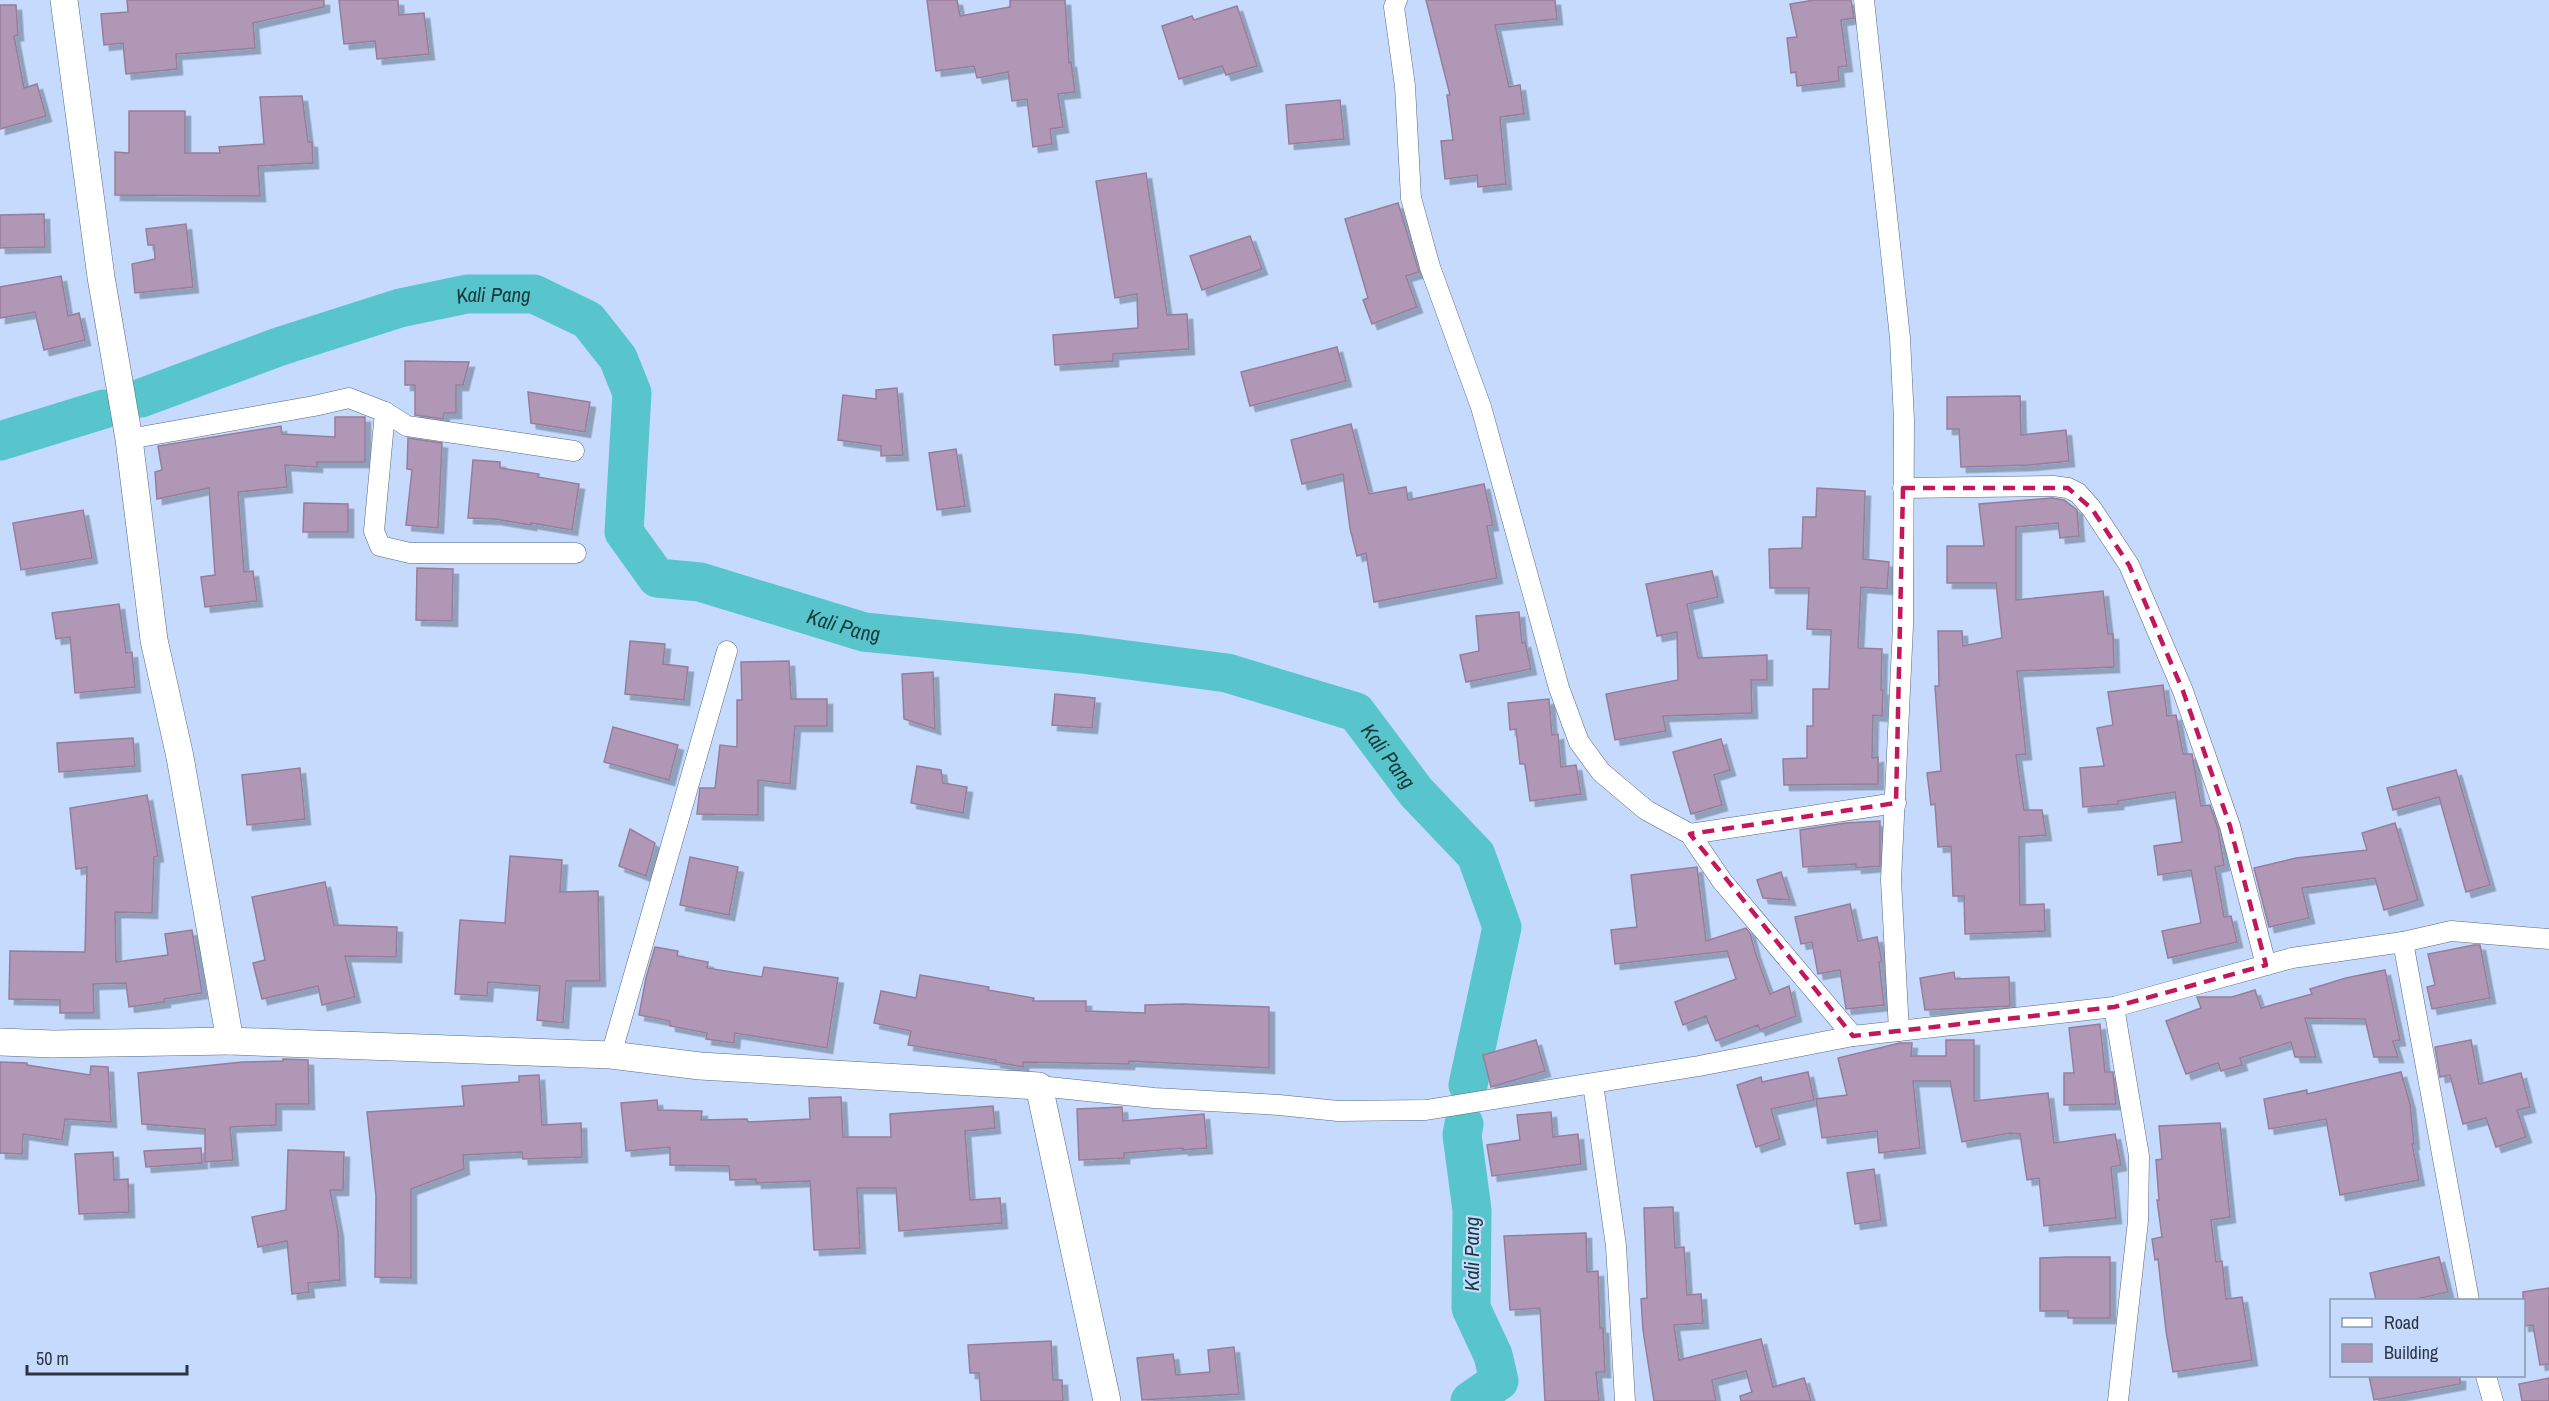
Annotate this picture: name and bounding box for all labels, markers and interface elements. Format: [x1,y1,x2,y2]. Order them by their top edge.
water label: Kali Pang [453,279,531,310]
water label: Kali Pang [804,601,882,648]
water label: Kali Pang [1355,717,1423,795]
water label: Kali Pang [1457,1216,1486,1291]
legend [2330,1299,2525,1377]
text: Road [2384,1310,2419,1335]
scale bar [27,1338,188,1376]
text: Building [2384,1340,2439,1365]
text: 50 m [36,1346,69,1371]

